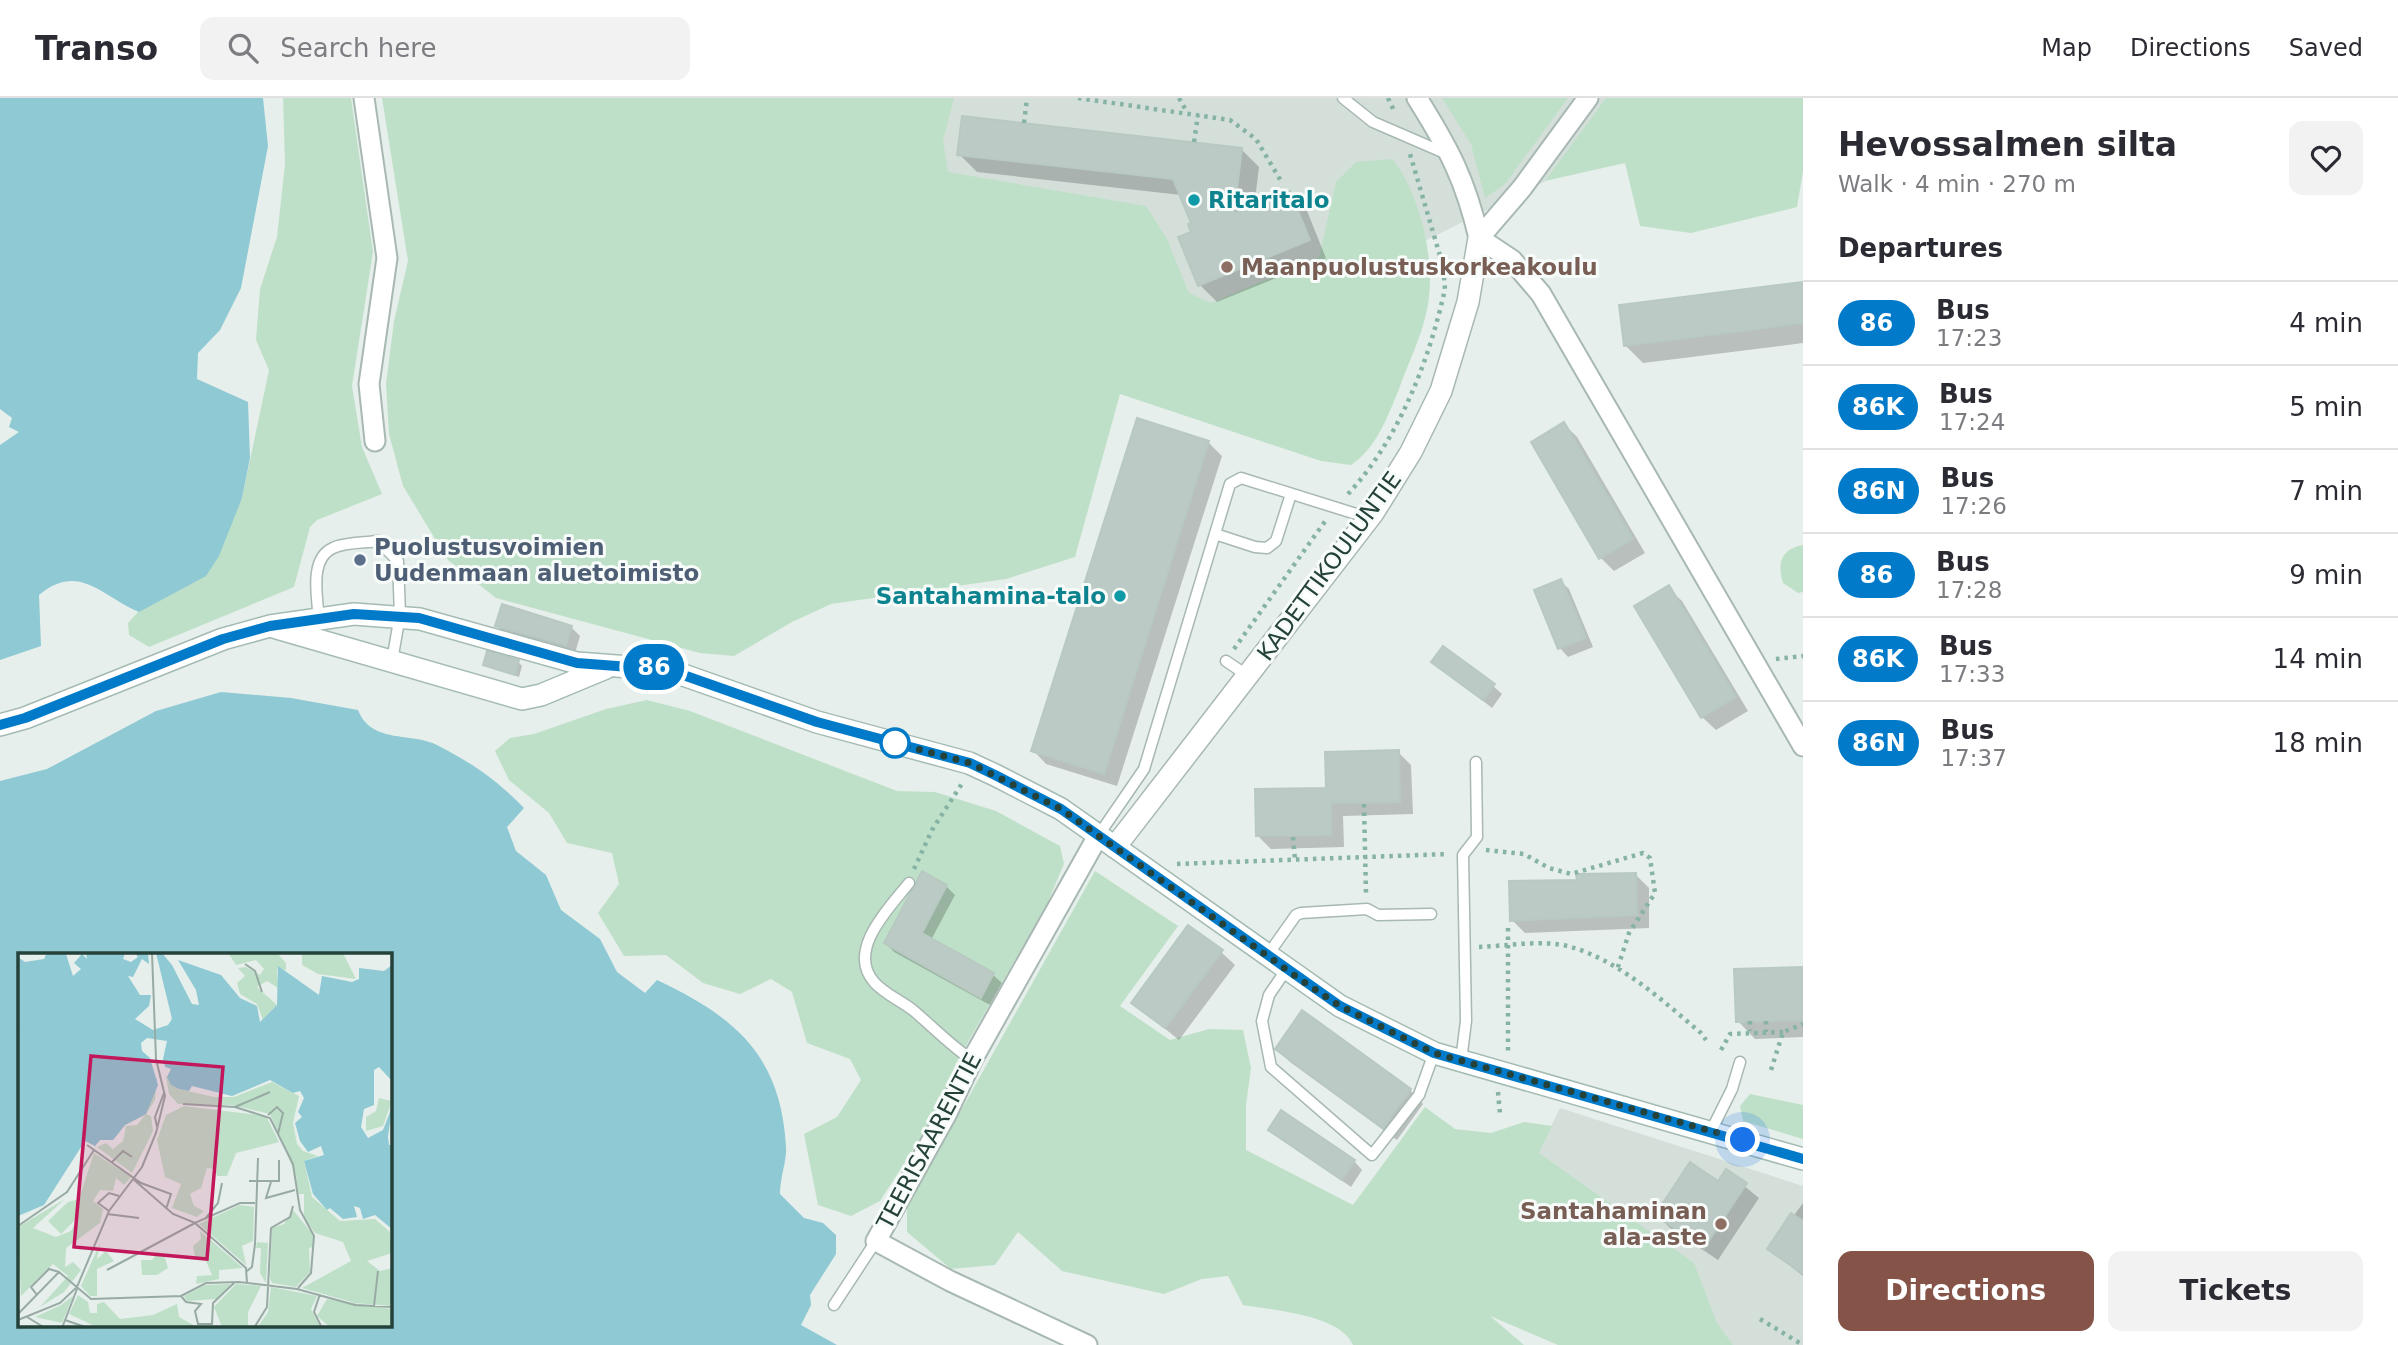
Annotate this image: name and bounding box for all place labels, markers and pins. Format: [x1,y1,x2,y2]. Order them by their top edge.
place label: Ritaritalo [1208,187,1330,213]
marker: Ritaritalo [1186,192,1202,208]
place label: Maanpuolustuskorkeakoulu [1241,254,1598,280]
marker: Maanpuolustuskorkeakoulu [1219,259,1235,275]
place label: Puolustusvoimien Uudenmaan aluetoimisto [374,534,699,586]
marker: Puolustusvoimien Uudenmaan aluetoimisto [352,552,368,568]
place label: Santahamina-talo [876,583,1106,609]
marker: Santahamina-talo [1112,588,1128,604]
unlabelled marker [880,728,910,758]
place label: Santahaminan ala-aste [1520,1198,1707,1250]
marker: Santahaminan ala-aste [1713,1216,1729,1232]

